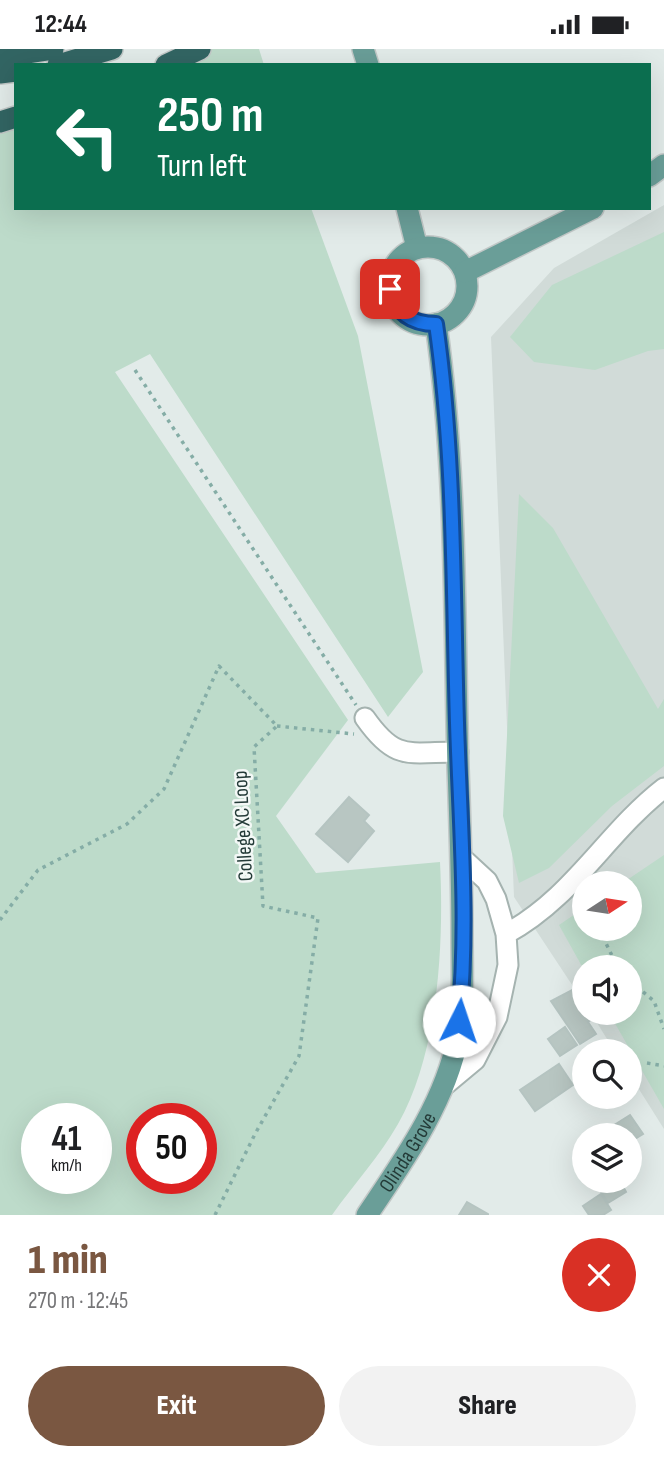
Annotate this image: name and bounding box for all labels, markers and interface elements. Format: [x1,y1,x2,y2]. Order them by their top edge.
text: 12:44 [35,9,87,40]
text: 250 m [157,87,263,146]
icon: left [42,91,133,182]
text: Turn left [157,147,247,186]
pin [360,259,420,319]
icon: arrive [371,270,409,308]
street label: College XC Loop [228,770,258,882]
north arrow [572,871,642,941]
map controls [572,871,642,1193]
button: sound [572,955,642,1025]
position arrow [422,984,496,1058]
button: search [572,1039,642,1109]
speed limit sign: 50 [126,1103,217,1194]
street label: Olinda Grove [374,1108,441,1197]
text: 41 [51,1118,82,1161]
button: layers [572,1123,642,1193]
text: km/h [51,1155,82,1176]
text: 1 min [28,1235,108,1286]
button: close [562,1238,636,1312]
text: 270 m · 12:45 [28,1287,128,1315]
button: Exit [28,1366,325,1446]
button: Share [339,1366,636,1446]

